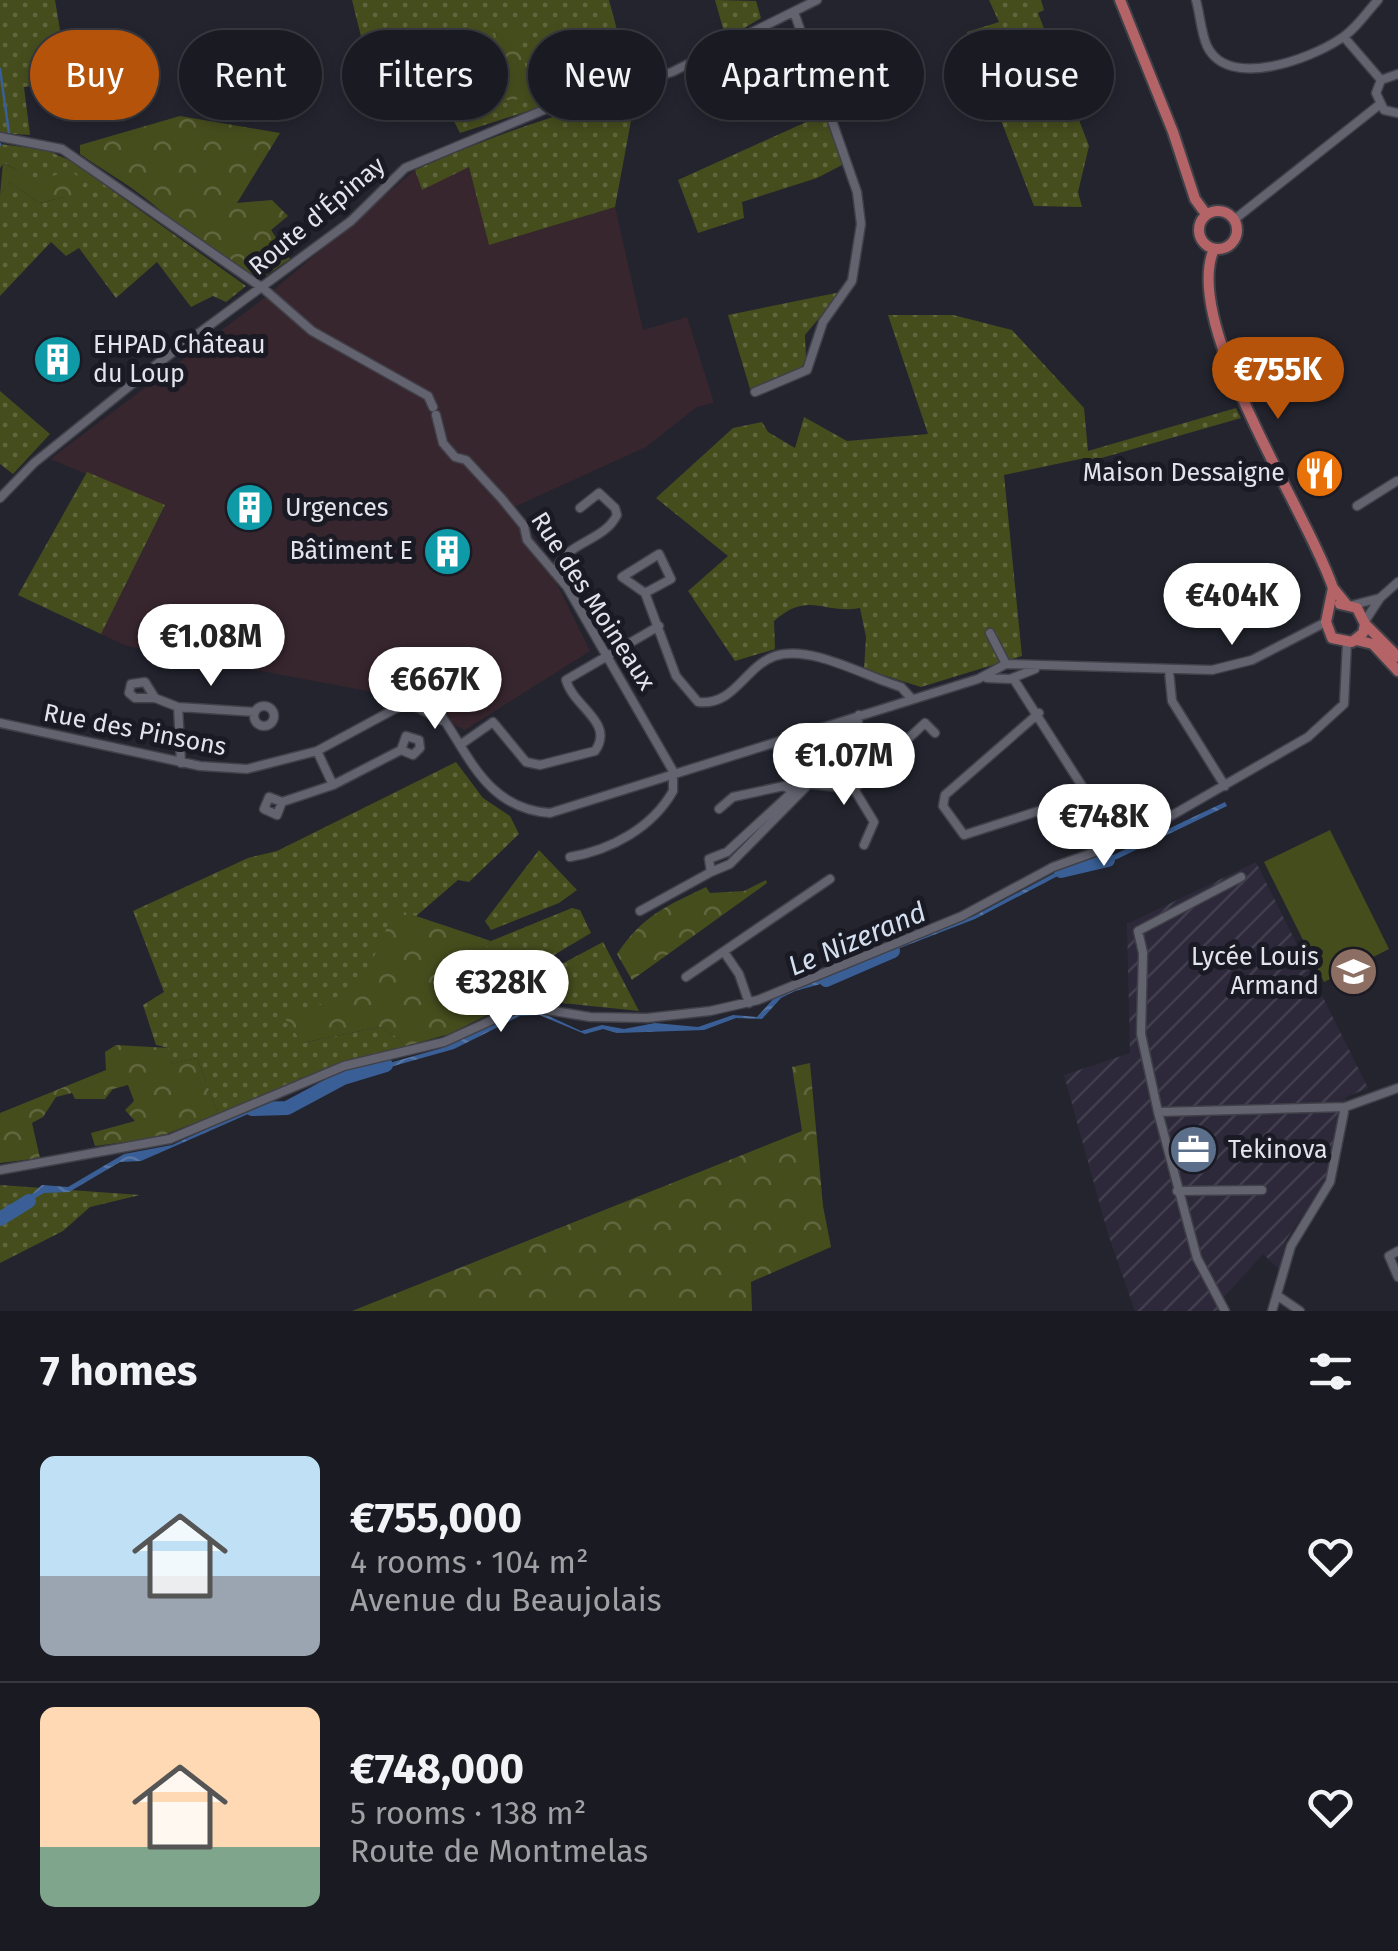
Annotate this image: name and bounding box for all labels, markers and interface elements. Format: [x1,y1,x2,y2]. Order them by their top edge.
chip: Buy [30,30,159,120]
chip: Rent [179,30,322,120]
chip: Filters [342,30,508,120]
chip: New [528,30,666,120]
chip: Apartment [686,30,924,120]
chip: House [944,30,1114,120]
street label: Route d'Épinay [242,149,392,282]
place label: EHPAD Château du Loup [93,330,266,389]
building icon: EHPAD Château du Loup [32,333,84,385]
pin: €755K [1208,337,1348,422]
text: €755K [1234,350,1322,388]
restaurant icon: Maison Dessaigne [1294,447,1346,499]
place label: Maison Dessaigne [1083,458,1285,488]
building icon: Urgences [224,482,276,534]
place label: Urgences [285,493,388,523]
street label: Rue des Moineaux [524,506,662,696]
building icon: Bâtiment E [422,525,474,577]
place label: Bâtiment E [289,536,413,566]
pin: €404K [1162,563,1302,648]
text: €404K [1185,576,1279,614]
pin: €1.08M [130,604,292,689]
text: €1.08M [160,617,262,655]
pin: €667K [365,647,505,732]
text: €667K [391,660,479,698]
street label: Rue des Pinsons [41,698,229,762]
pin: €1.07M [763,723,925,808]
text: €1.07M [795,736,893,774]
pin: €748K [1034,784,1174,869]
text: €748K [1059,797,1149,835]
water label: Le Nizerand [783,895,931,983]
place label: Lycée Louis Armand [1191,942,1319,1001]
school or university icon: Lycée Louis Armand [1328,945,1380,997]
pin: €328K [431,950,571,1035]
text: €328K [456,963,546,1001]
office icon: Tekinova [1167,1124,1219,1176]
place label: Tekinova [1228,1135,1328,1165]
icon: filters [1303,1344,1358,1399]
text: 7 homes [40,1346,197,1396]
text: €755,000 [350,1493,522,1543]
icon: home [120,1496,240,1616]
icon: heart [1303,1529,1358,1584]
text: 4 rooms · 104 m² [350,1543,589,1581]
text: Avenue du Beaujolais [350,1581,662,1619]
text: €748,000 [350,1744,524,1794]
icon: home [120,1747,240,1867]
icon: heart [1303,1780,1358,1835]
text: 5 rooms · 138 m² [350,1794,586,1832]
text: Route de Montmelas [350,1832,648,1870]

